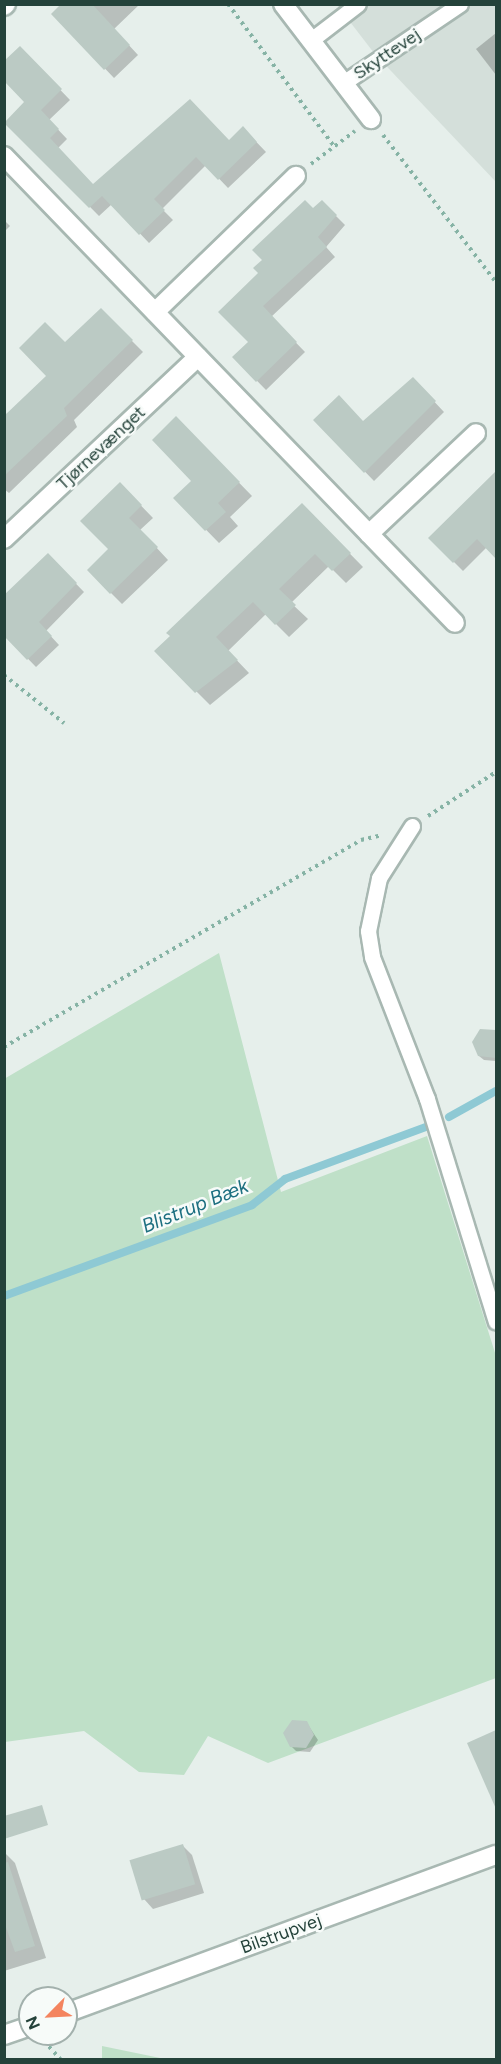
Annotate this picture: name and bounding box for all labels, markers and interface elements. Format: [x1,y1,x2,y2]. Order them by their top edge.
street label: Skyttevej [349,24,425,84]
street label: Tjørnevænget [52,402,150,494]
water label: Blistrup Bæk [138,1174,252,1238]
street label: Bilstrupvej [238,1909,324,1959]
north arrow [18,1986,78,2046]
text: N [22,2013,44,2032]

